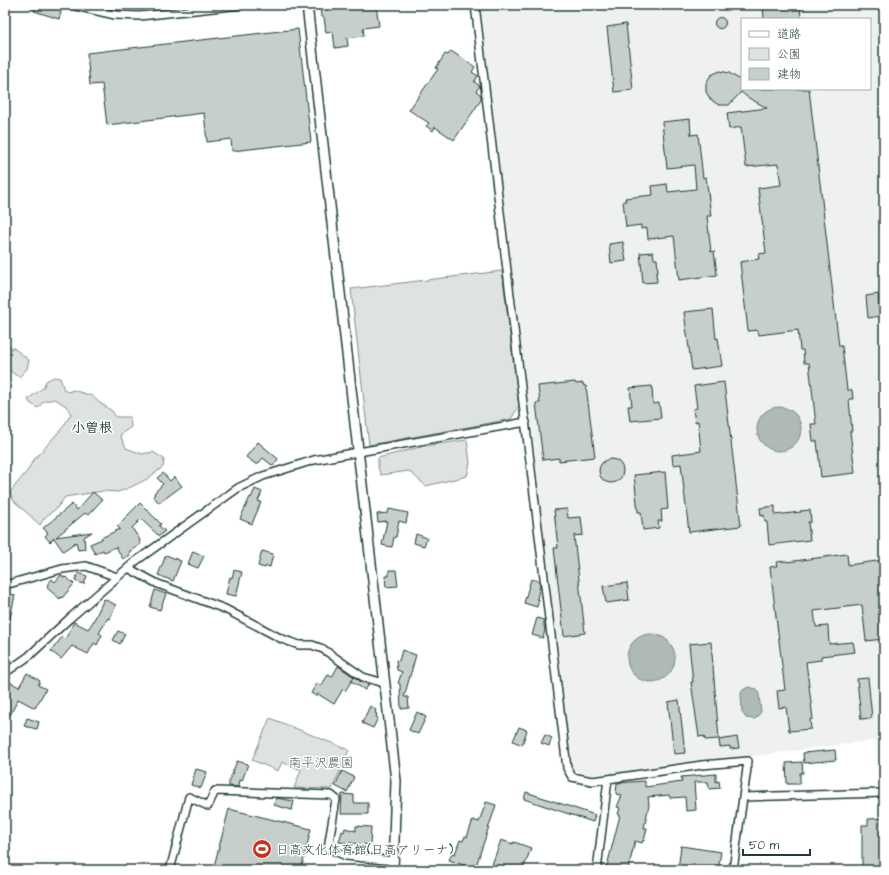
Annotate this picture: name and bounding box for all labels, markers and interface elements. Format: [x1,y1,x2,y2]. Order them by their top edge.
legend [741,18,871,90]
text: 道路 [777,26,801,43]
text: 公園 [777,46,801,63]
text: 建物 [777,66,801,83]
district label: 小曽根 [71,418,113,438]
park label: 南平沢農園 [288,754,354,772]
scale bar [743,831,810,857]
text: 50 m [749,837,780,854]
sports icon: 日高文化体育館(日高アリーナ) [251,838,273,860]
place label: 日高文化体育館(日高アリーナ) [276,841,454,859]

